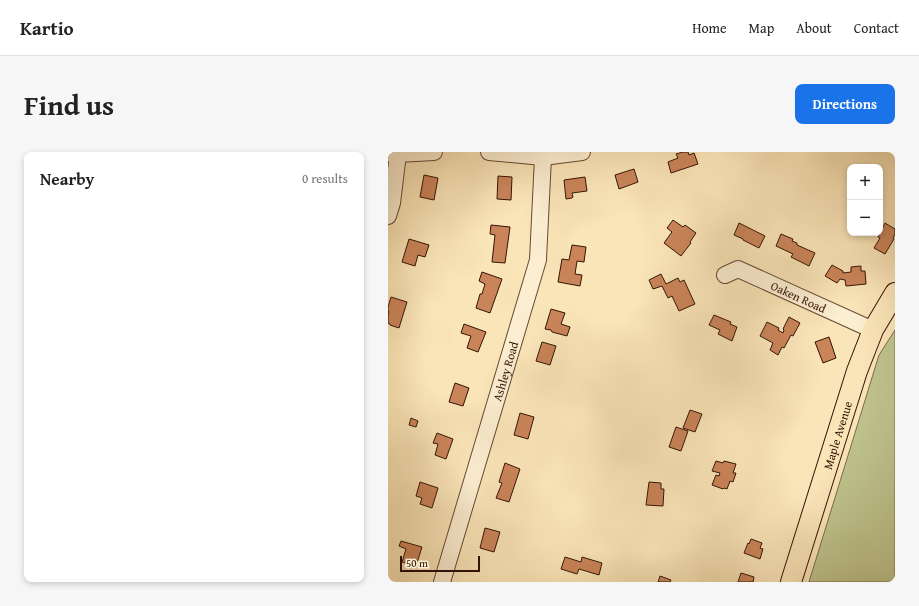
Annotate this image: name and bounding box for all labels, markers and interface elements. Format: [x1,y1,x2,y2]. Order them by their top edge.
text: Kartio [20,14,74,42]
text: Home [692,18,727,38]
text: Map [749,18,774,38]
text: About [796,18,832,38]
text: Contact [854,18,899,38]
text: Find us [24,84,114,125]
button: Directions [795,84,895,124]
map controls [847,164,883,236]
button: + [847,164,883,200]
text: Nearby [40,166,94,191]
text: 0 results [302,169,348,188]
button: − [847,200,883,236]
street label: Oaken Road [768,277,830,317]
street label: Ashley Road [488,339,522,403]
street label: Maple Avenue [818,398,856,471]
scale bar [400,554,480,573]
text: 50 m [406,555,428,571]

